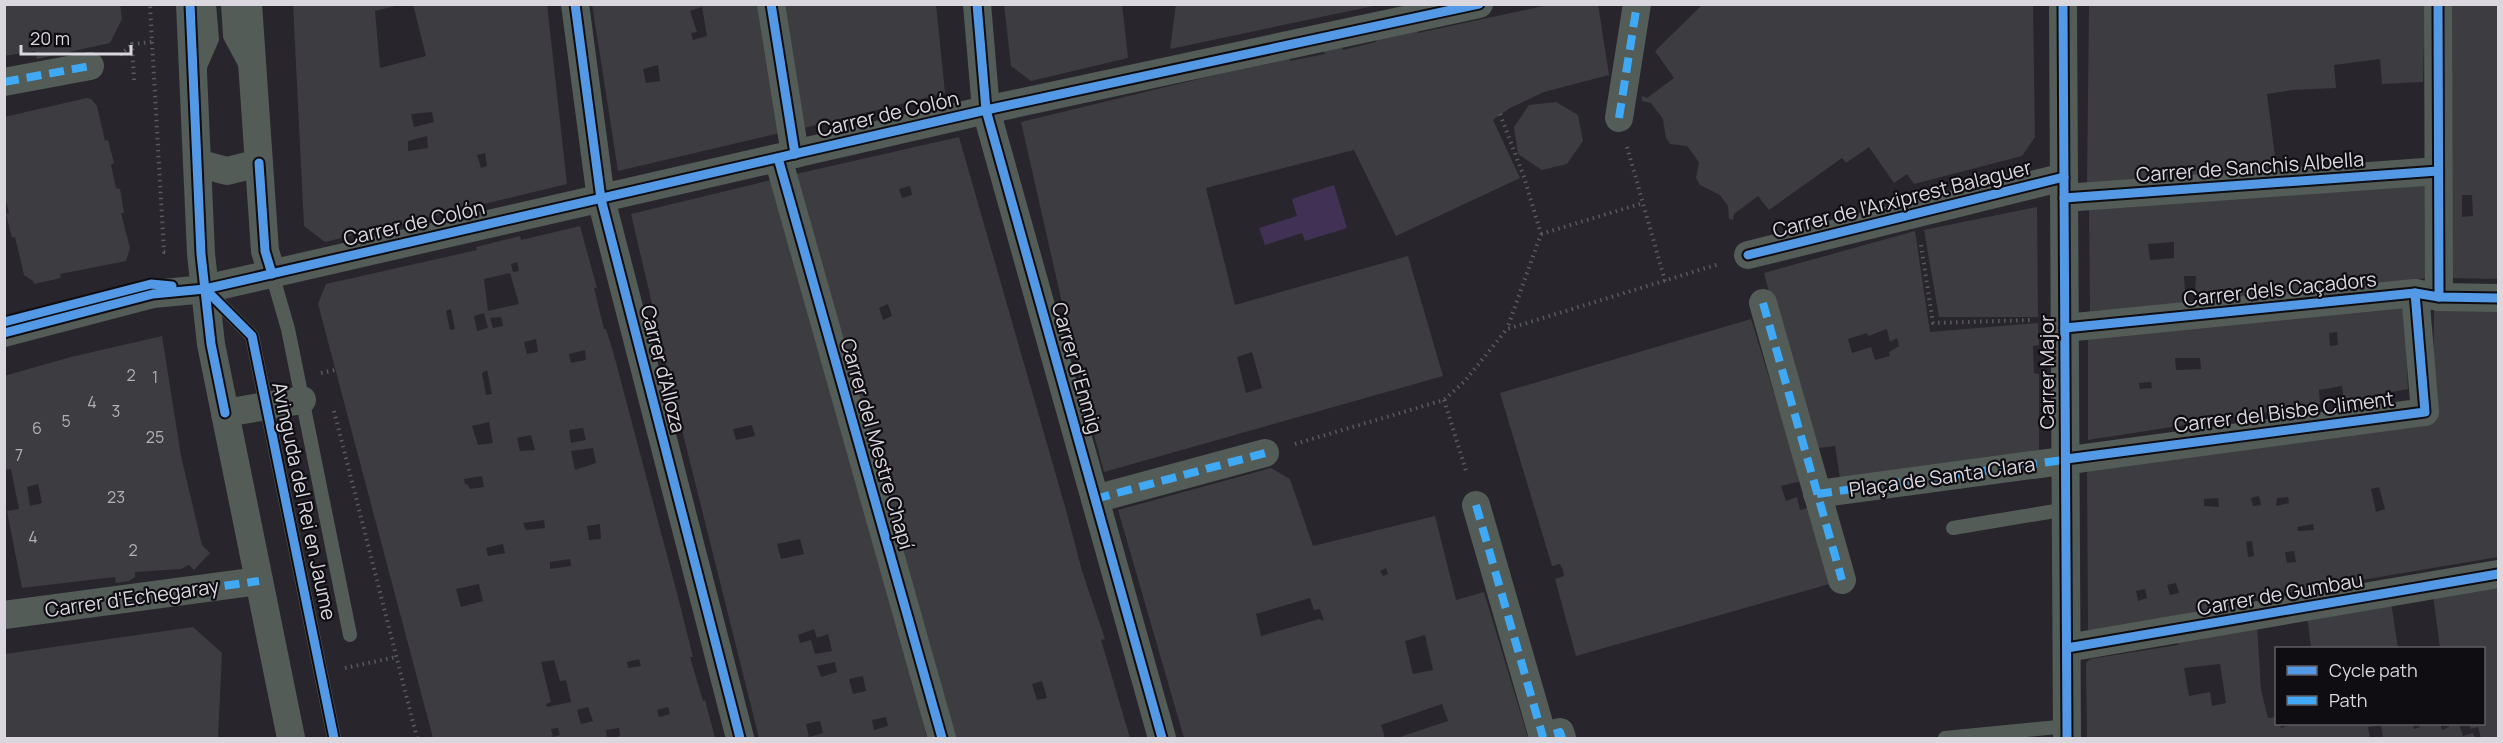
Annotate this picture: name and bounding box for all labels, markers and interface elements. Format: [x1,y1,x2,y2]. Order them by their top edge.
scale bar [21,18,130,56]
text: 20 m [30,26,70,50]
street label: Carrer de Colón [814,84,961,143]
street label: Carrer de Sanchis Albella [2135,145,2365,188]
street label: Carrer de l'Arxiprest Balaguer [1770,153,2034,244]
street label: Carrer de Colón [340,193,487,252]
street label: Carrer dels Caçadors [2182,265,2378,312]
street label: Carrer d'Enmig [1046,299,1109,437]
street label: Carrer d'Alloza [635,302,692,436]
street label: Carrer Major [2033,315,2060,429]
street label: Carrer del Mestre Chapí [834,335,921,553]
house number: 2 [126,364,136,386]
house number: 1 [152,366,158,388]
street label: Avinguda del Rei en Jaume [266,379,343,622]
street label: Carrer del Bisbe Climent [2172,385,2396,438]
house number: 4 [87,391,97,413]
house number: 3 [112,400,120,422]
house number: 5 [61,410,71,432]
house number: 6 [32,417,42,439]
house number: 25 [146,426,164,448]
house number: 7 [15,444,23,466]
street label: Plaça de Santa Clara [1847,450,2037,503]
house number: 23 [107,486,125,508]
house number: 4 [28,526,38,548]
house number: 2 [128,539,138,561]
street label: Carrer de Gumbau [2195,566,2365,621]
street label: Carrer d'Echegaray [43,572,221,623]
legend [2275,647,2485,725]
text: Cycle path [2329,658,2418,682]
text: Path [2329,688,2367,712]

